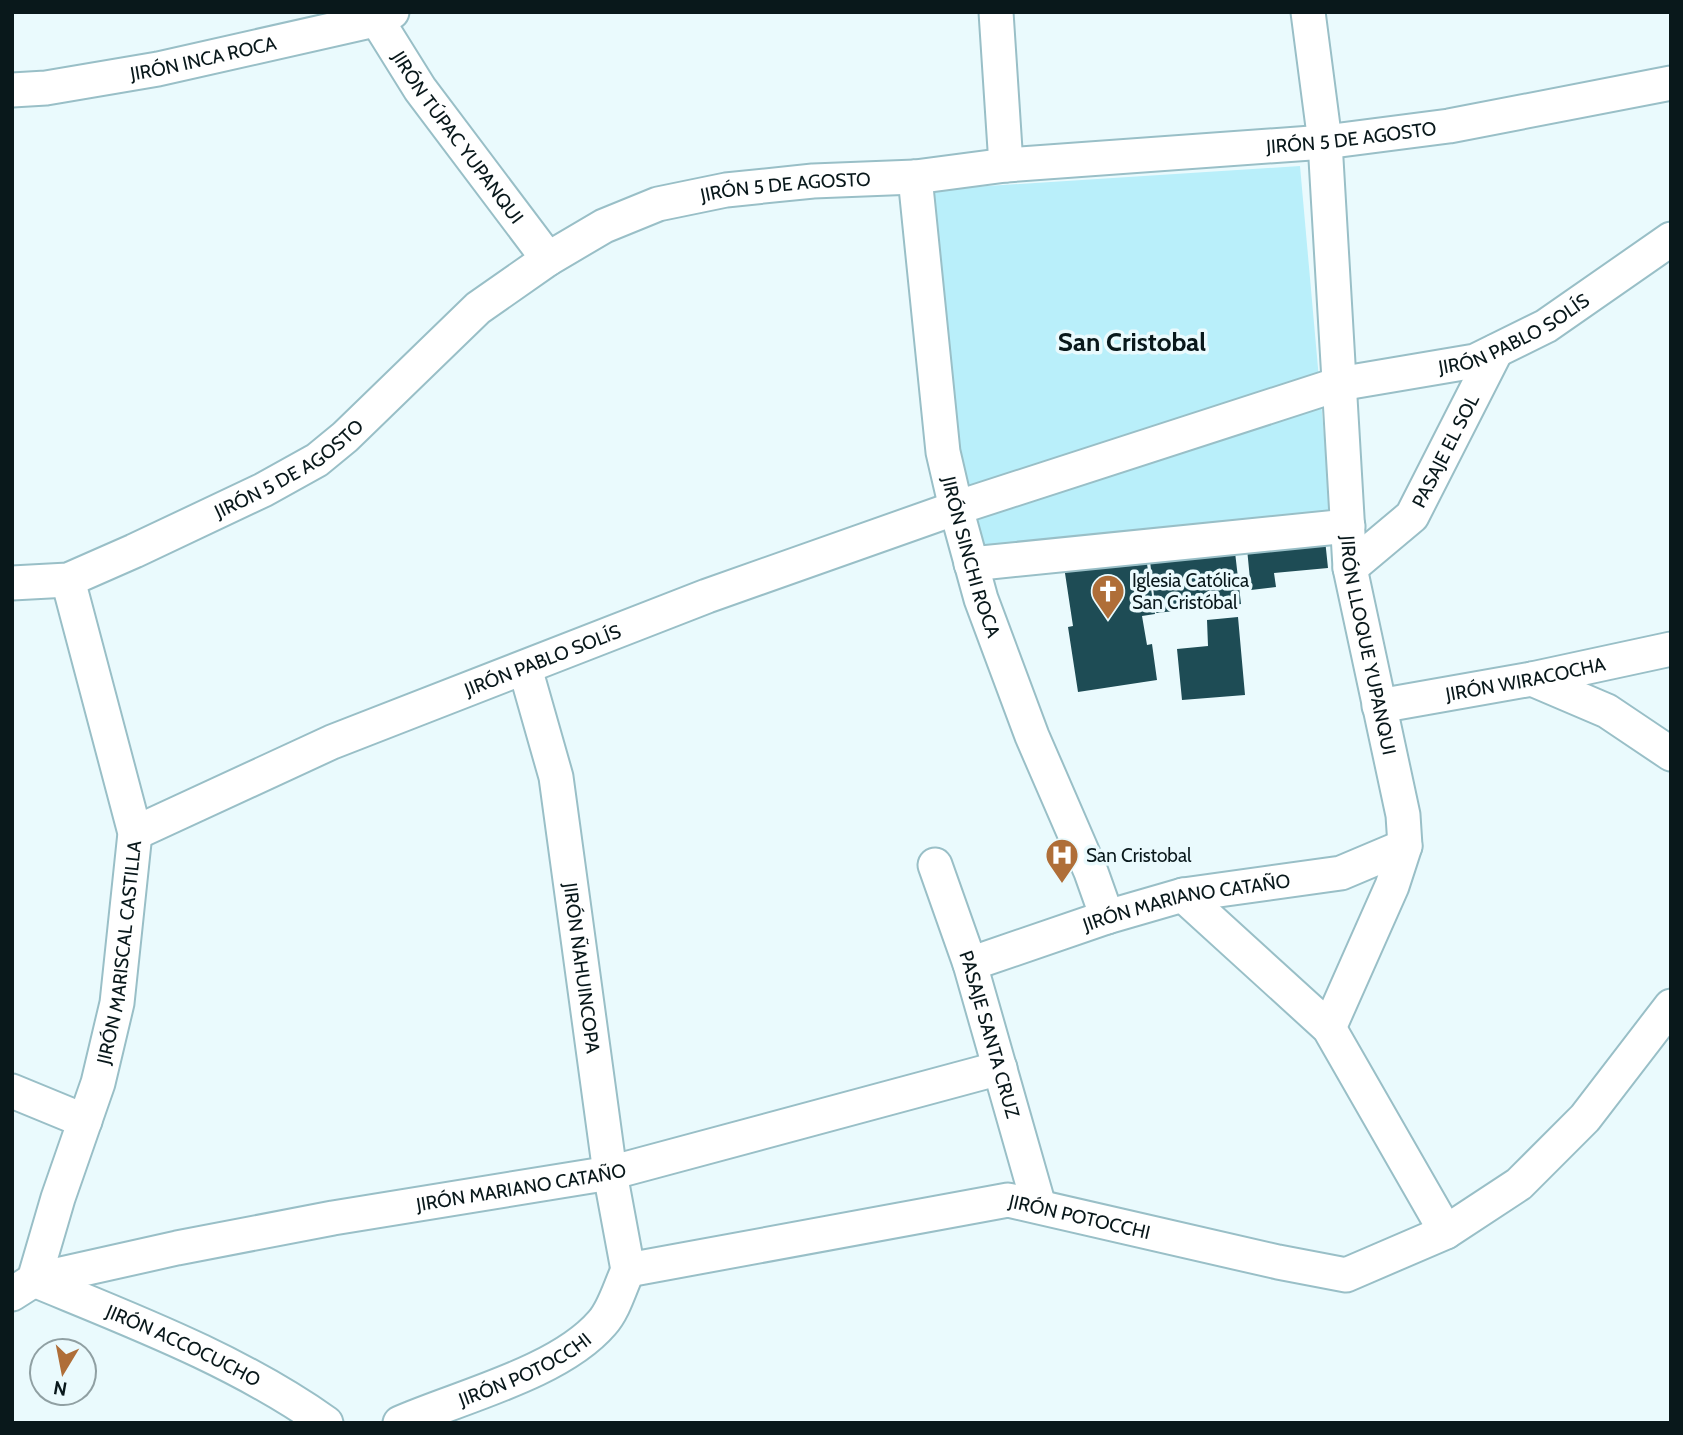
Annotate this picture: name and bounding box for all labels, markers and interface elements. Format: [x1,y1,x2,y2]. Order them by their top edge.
street label: JIRÓN INCA ROCA [127,32,279,86]
street label: JIRÓN TÚPAC YUPANQUI [387,46,528,228]
street label: JIRÓN 5 DE AGOSTO [1264,117,1438,158]
street label: JIRÓN 5 DE AGOSTO [697,168,871,207]
street label: JIRÓN PABLO SOLÍS [1436,289,1594,379]
district label: San Cristobal [1058,326,1206,358]
street label: PASAJE EL SOL [1407,390,1484,512]
street label: JIRÓN 5 DE AGOSTO [210,415,368,524]
street label: JIRÓN SINCHI ROCA [937,473,1005,641]
street label: JIRÓN LLOQUE YUPANQUI [1336,534,1401,757]
place label: Iglesia Católica San Cristóbal [1132,569,1249,614]
church icon: Iglesia Católica San Cristóbal [1089,572,1127,621]
street label: JIRÓN PABLO SOLÍS [460,620,624,702]
street label: JIRÓN WIRACOCHA [1443,652,1608,706]
hospital icon: San Cristobal [1043,836,1081,885]
street label: JIRÓN MARISCAL CASTILLA [92,839,146,1067]
place label: San Cristobal [1086,844,1192,867]
street label: JIRÓN MARIANO CATAÑO [1079,869,1292,937]
street label: JIRÓN ÑAHUINCOPA [558,880,605,1055]
street label: PASAJE SANTA CRUZ [954,948,1024,1121]
street label: JIRÓN MARIANO CATAÑO [414,1158,629,1216]
street label: JIRÓN POTOCCHI [1006,1189,1153,1244]
street label: JIRÓN ACCOCUCHO [102,1300,264,1392]
street label: JIRÓN POTOCCHI [455,1328,596,1412]
north arrow [28,1337,98,1407]
text: N [52,1376,69,1401]

